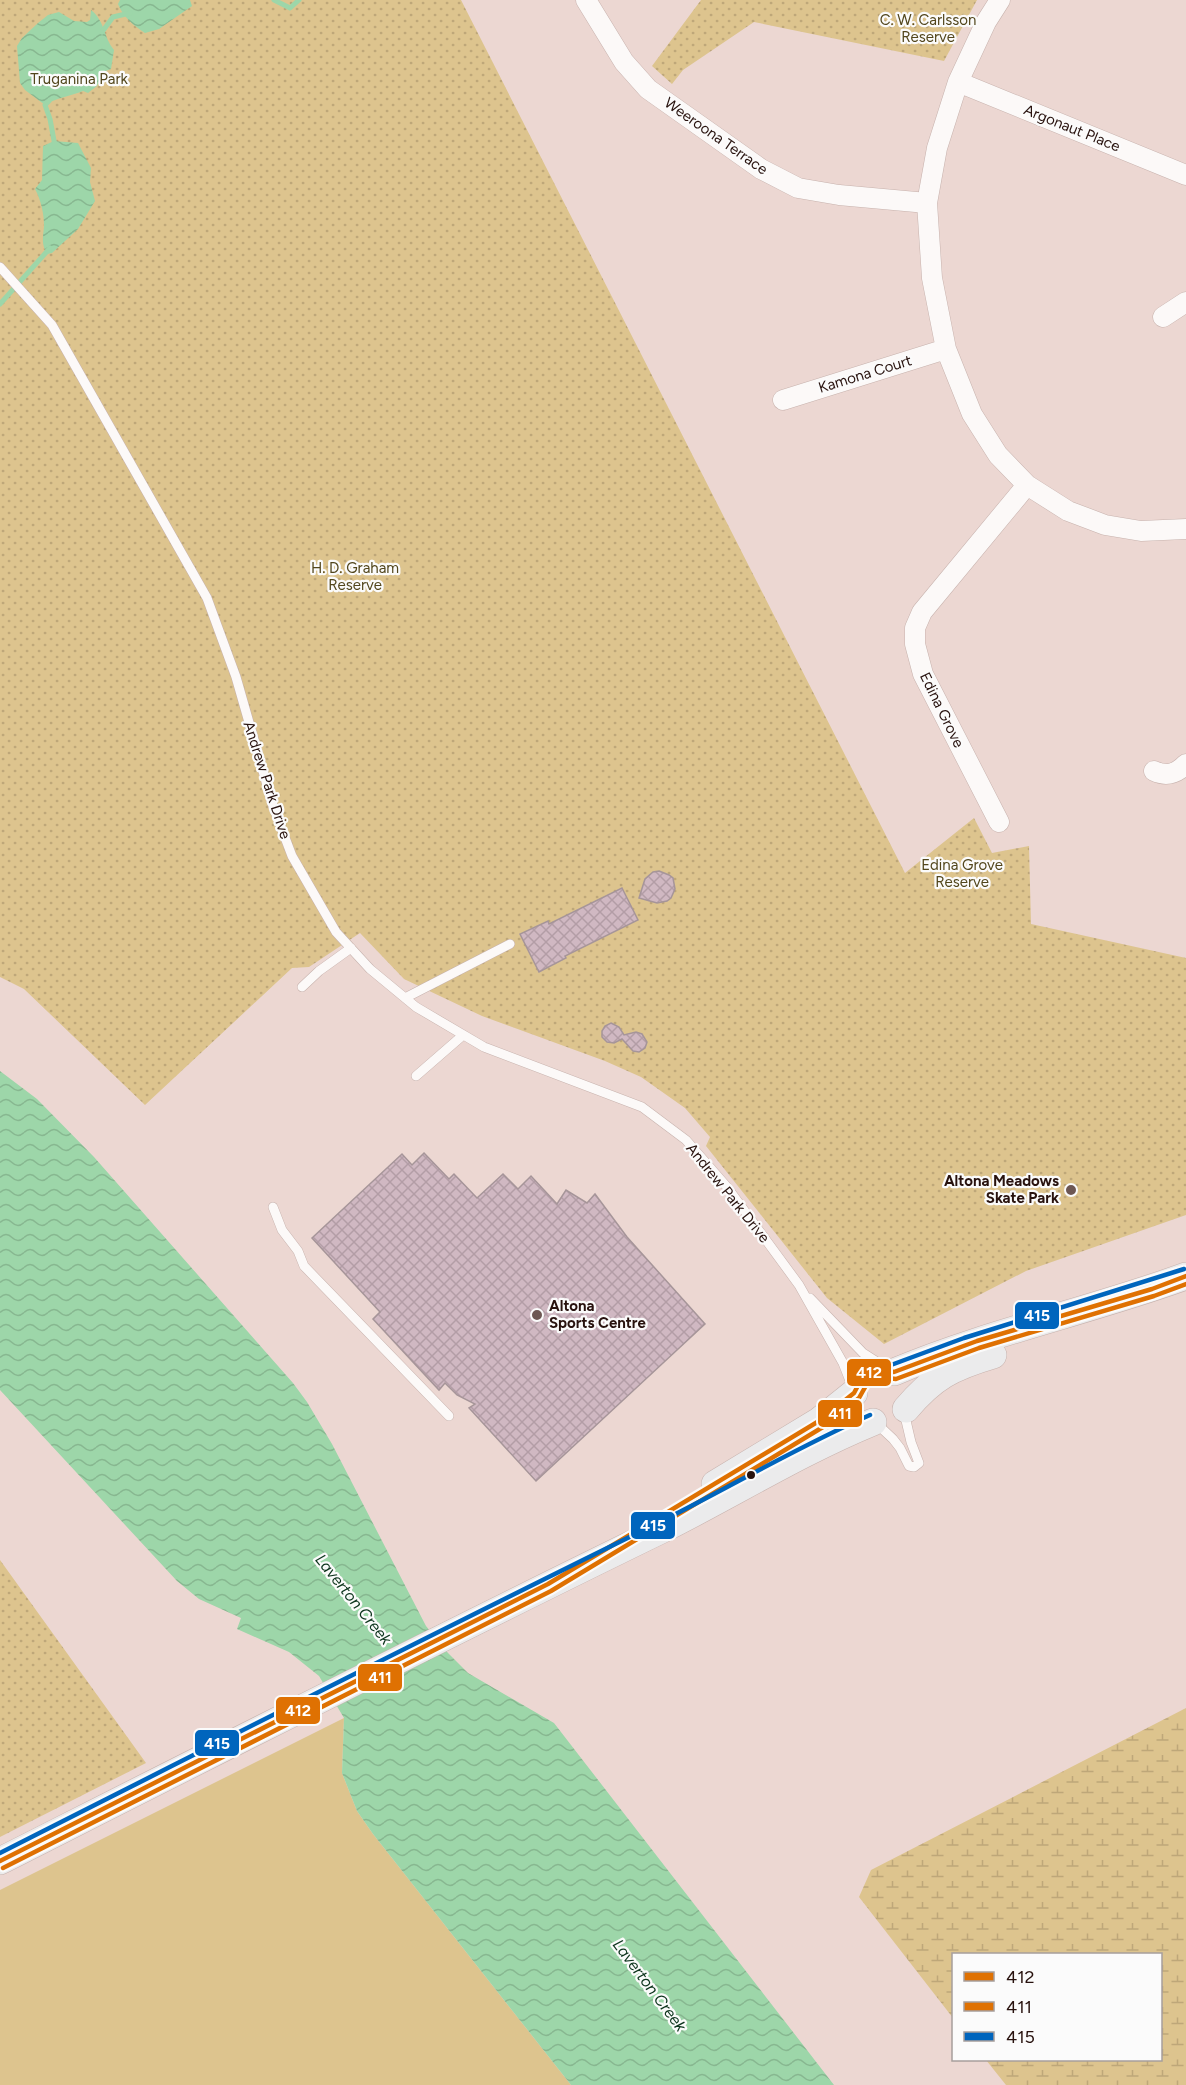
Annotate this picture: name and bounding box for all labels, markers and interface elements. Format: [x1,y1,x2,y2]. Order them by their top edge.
park label: C. W. Carlsson Reserve [880,11,976,46]
park label: Truganina Park [30,70,129,88]
street label: Weeroona Terrace [661,94,771,178]
street label: Argonaut Place [1021,100,1123,156]
street label: Kamona Court [816,351,914,397]
park label: H. D. Graham Reserve [311,559,399,594]
street label: Edina Grove [916,669,968,751]
street label: Andrew Park Drive [239,719,295,841]
park label: Edina Grove Reserve [921,856,1003,891]
street label: Andrew Park Drive [682,1140,774,1246]
place label: Altona Meadows Skate Park [944,1172,1059,1207]
marker: Altona Meadows Skate Park [1064,1183,1078,1197]
place label: Altona Sports Centre [549,1297,647,1332]
line badge: 415 [1014,1301,1060,1330]
text: 415 [1024,1306,1050,1325]
marker: Altona Sports Centre [530,1308,544,1322]
line badge: 412 [846,1358,892,1387]
text: 412 [856,1363,882,1382]
line badge: 411 [817,1399,863,1428]
text: 411 [828,1404,852,1423]
unlabelled marker [745,1469,757,1481]
line badge: 415 [630,1511,676,1540]
text: 415 [640,1516,666,1535]
water label: Laverton Creek [311,1550,397,1649]
line badge: 411 [357,1663,403,1692]
text: 411 [368,1668,392,1687]
line badge: 412 [275,1696,321,1725]
text: 412 [285,1701,311,1720]
line badge: 415 [194,1729,240,1757]
text: 415 [204,1734,230,1753]
water label: Laverton Creek [609,1935,691,2036]
legend [952,1953,1162,2061]
text: 412 [1006,1966,1035,1988]
text: 411 [1006,1996,1032,2018]
text: 415 [1006,2026,1035,2048]

